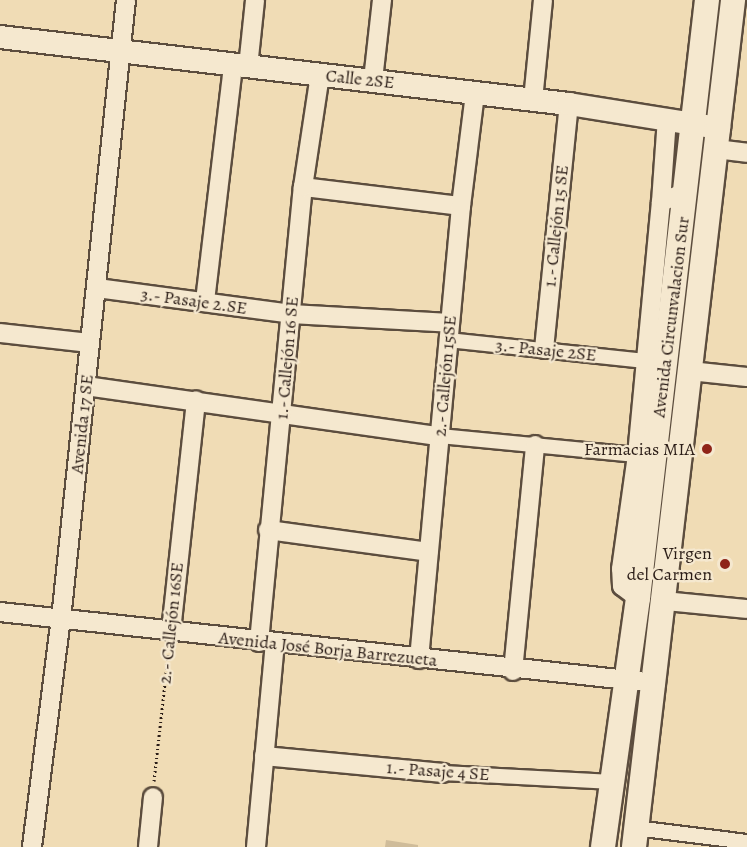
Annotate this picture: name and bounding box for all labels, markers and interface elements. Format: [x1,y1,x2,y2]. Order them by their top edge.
street label: Calle 2SE [325,65,395,93]
street label: 1.- Callejón 15 SE [539,164,573,288]
street label: Avenida Circunvalacion Sur [648,215,694,419]
street label: 3.- Pasaje 2.SE [139,283,249,319]
street label: 1.- Callejón 16 SE [271,295,303,421]
street label: 2.- Callejón 15SE [429,314,461,438]
street label: 3.- Pasaje 2SE [494,334,598,366]
street label: Avenida 17 SE [66,373,98,475]
place label: Farmacias MIA [584,438,695,460]
marker: Farmacias MIA [700,442,714,456]
place label: Virgen del Carmen [627,543,712,586]
marker: Virgen del Carmen [716,555,734,573]
street label: 2.- Callejón 16SE [154,561,188,685]
street label: Avenida José Borja Barrezueta [218,627,438,671]
street label: 1.- Pasaje 4 SE [386,757,490,785]

